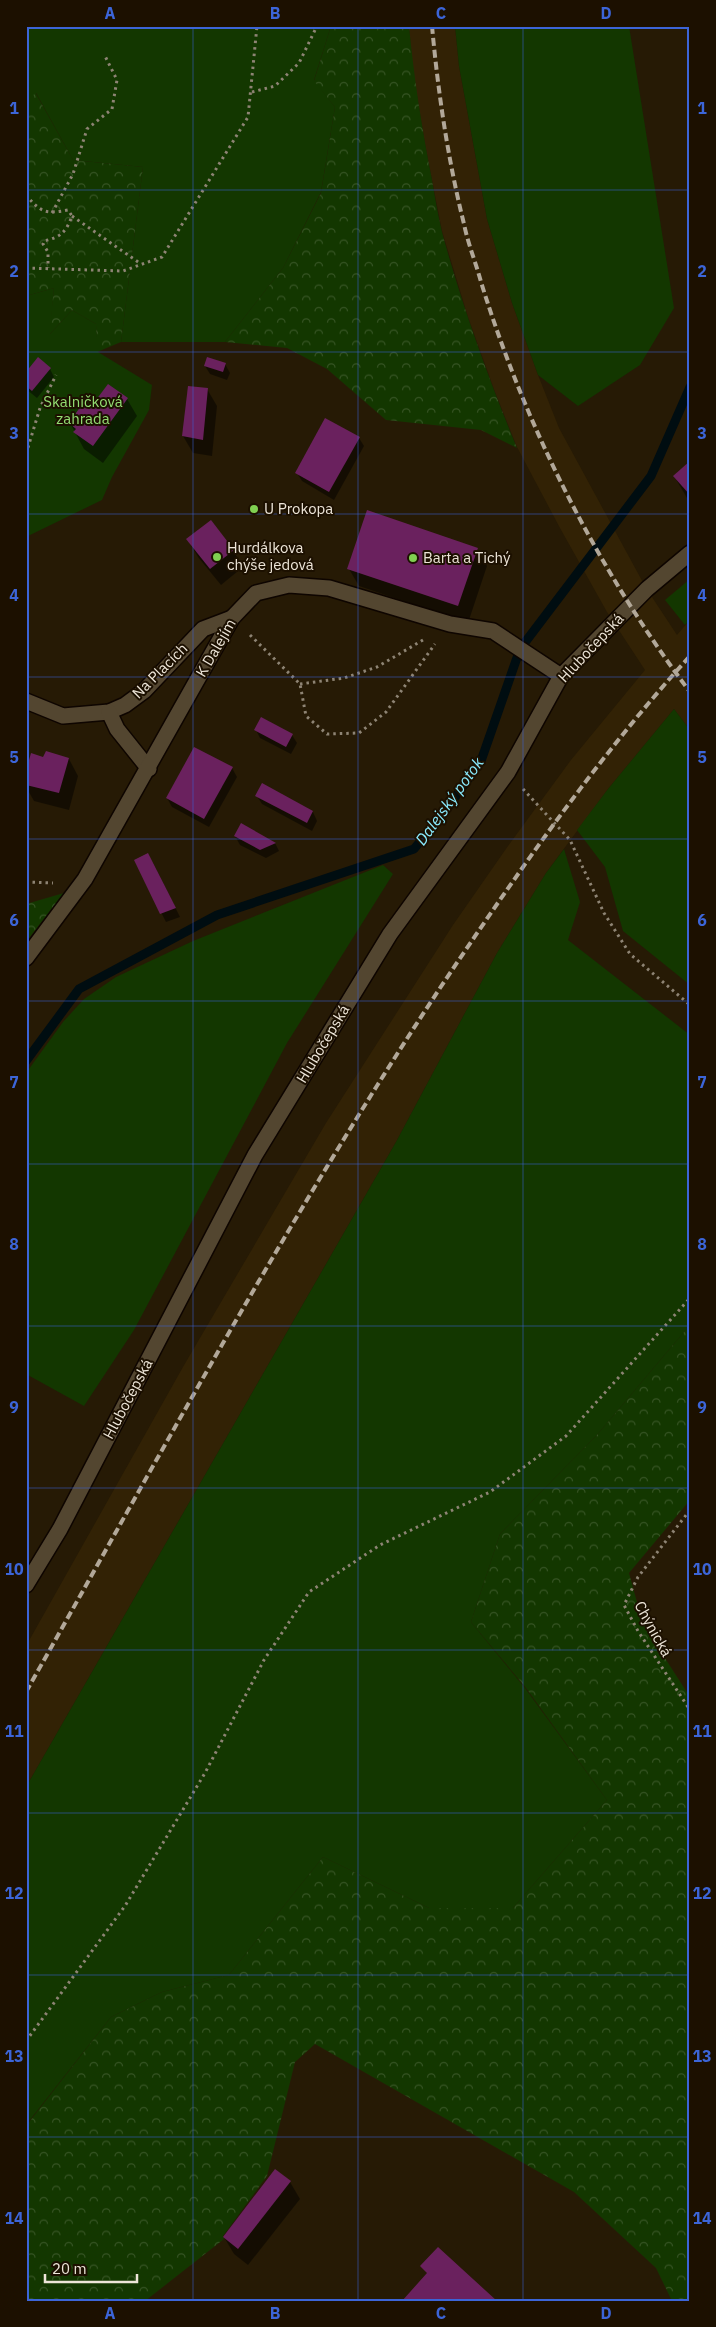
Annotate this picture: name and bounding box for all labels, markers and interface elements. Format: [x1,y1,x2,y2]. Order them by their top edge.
text: A [105,3,116,23]
text: B [270,3,281,23]
text: C [436,3,446,23]
text: D [600,3,612,23]
text: 1 [9,98,19,118]
text: 1 [697,98,707,118]
text: 2 [9,261,19,281]
text: 2 [697,261,707,281]
park label: Skalničková zahrada [43,392,123,428]
text: 3 [9,423,19,443]
text: 3 [697,423,707,443]
place label: U Prokopa [264,499,333,518]
marker: U Prokopa [248,503,260,515]
place label: Hurdálkova chýše jedová [227,538,314,574]
place label: Barta a Tichý [423,548,511,567]
marker: Hurdálkova chýše jedová [211,551,223,563]
marker: Barta a Tichý [407,552,419,564]
text: 4 [9,585,19,605]
text: 4 [697,585,707,605]
street label: Hlubočepská [554,609,628,686]
street label: K Dalejím [191,615,240,680]
street label: Na Placích [128,639,191,702]
text: 5 [9,747,19,767]
text: 5 [697,747,707,767]
water label: Dalejský potok [410,753,488,849]
text: 6 [9,910,19,930]
text: 6 [697,910,707,930]
street label: Hlubočepská [292,1001,353,1086]
text: 7 [9,1072,19,1092]
text: 7 [697,1072,707,1092]
text: 8 [9,1234,19,1254]
text: 8 [697,1234,707,1254]
street label: Hlubočepská [99,1356,157,1442]
text: 9 [9,1397,19,1417]
text: 9 [697,1397,707,1417]
text: 10 [4,1559,24,1579]
text: 10 [692,1559,712,1579]
street label: Chýnická [630,1598,676,1660]
text: 11 [4,1721,24,1741]
text: 11 [692,1721,712,1741]
text: 12 [4,1883,24,1903]
text: 12 [692,1883,712,1903]
text: 13 [4,2046,24,2066]
text: 13 [692,2046,712,2066]
text: 14 [4,2208,24,2228]
text: 14 [692,2208,712,2228]
scale bar [45,2252,138,2284]
text: 20 m [52,2259,87,2278]
text: A [105,2303,116,2323]
text: B [270,2303,281,2323]
text: C [436,2303,446,2323]
text: D [600,2303,612,2323]

